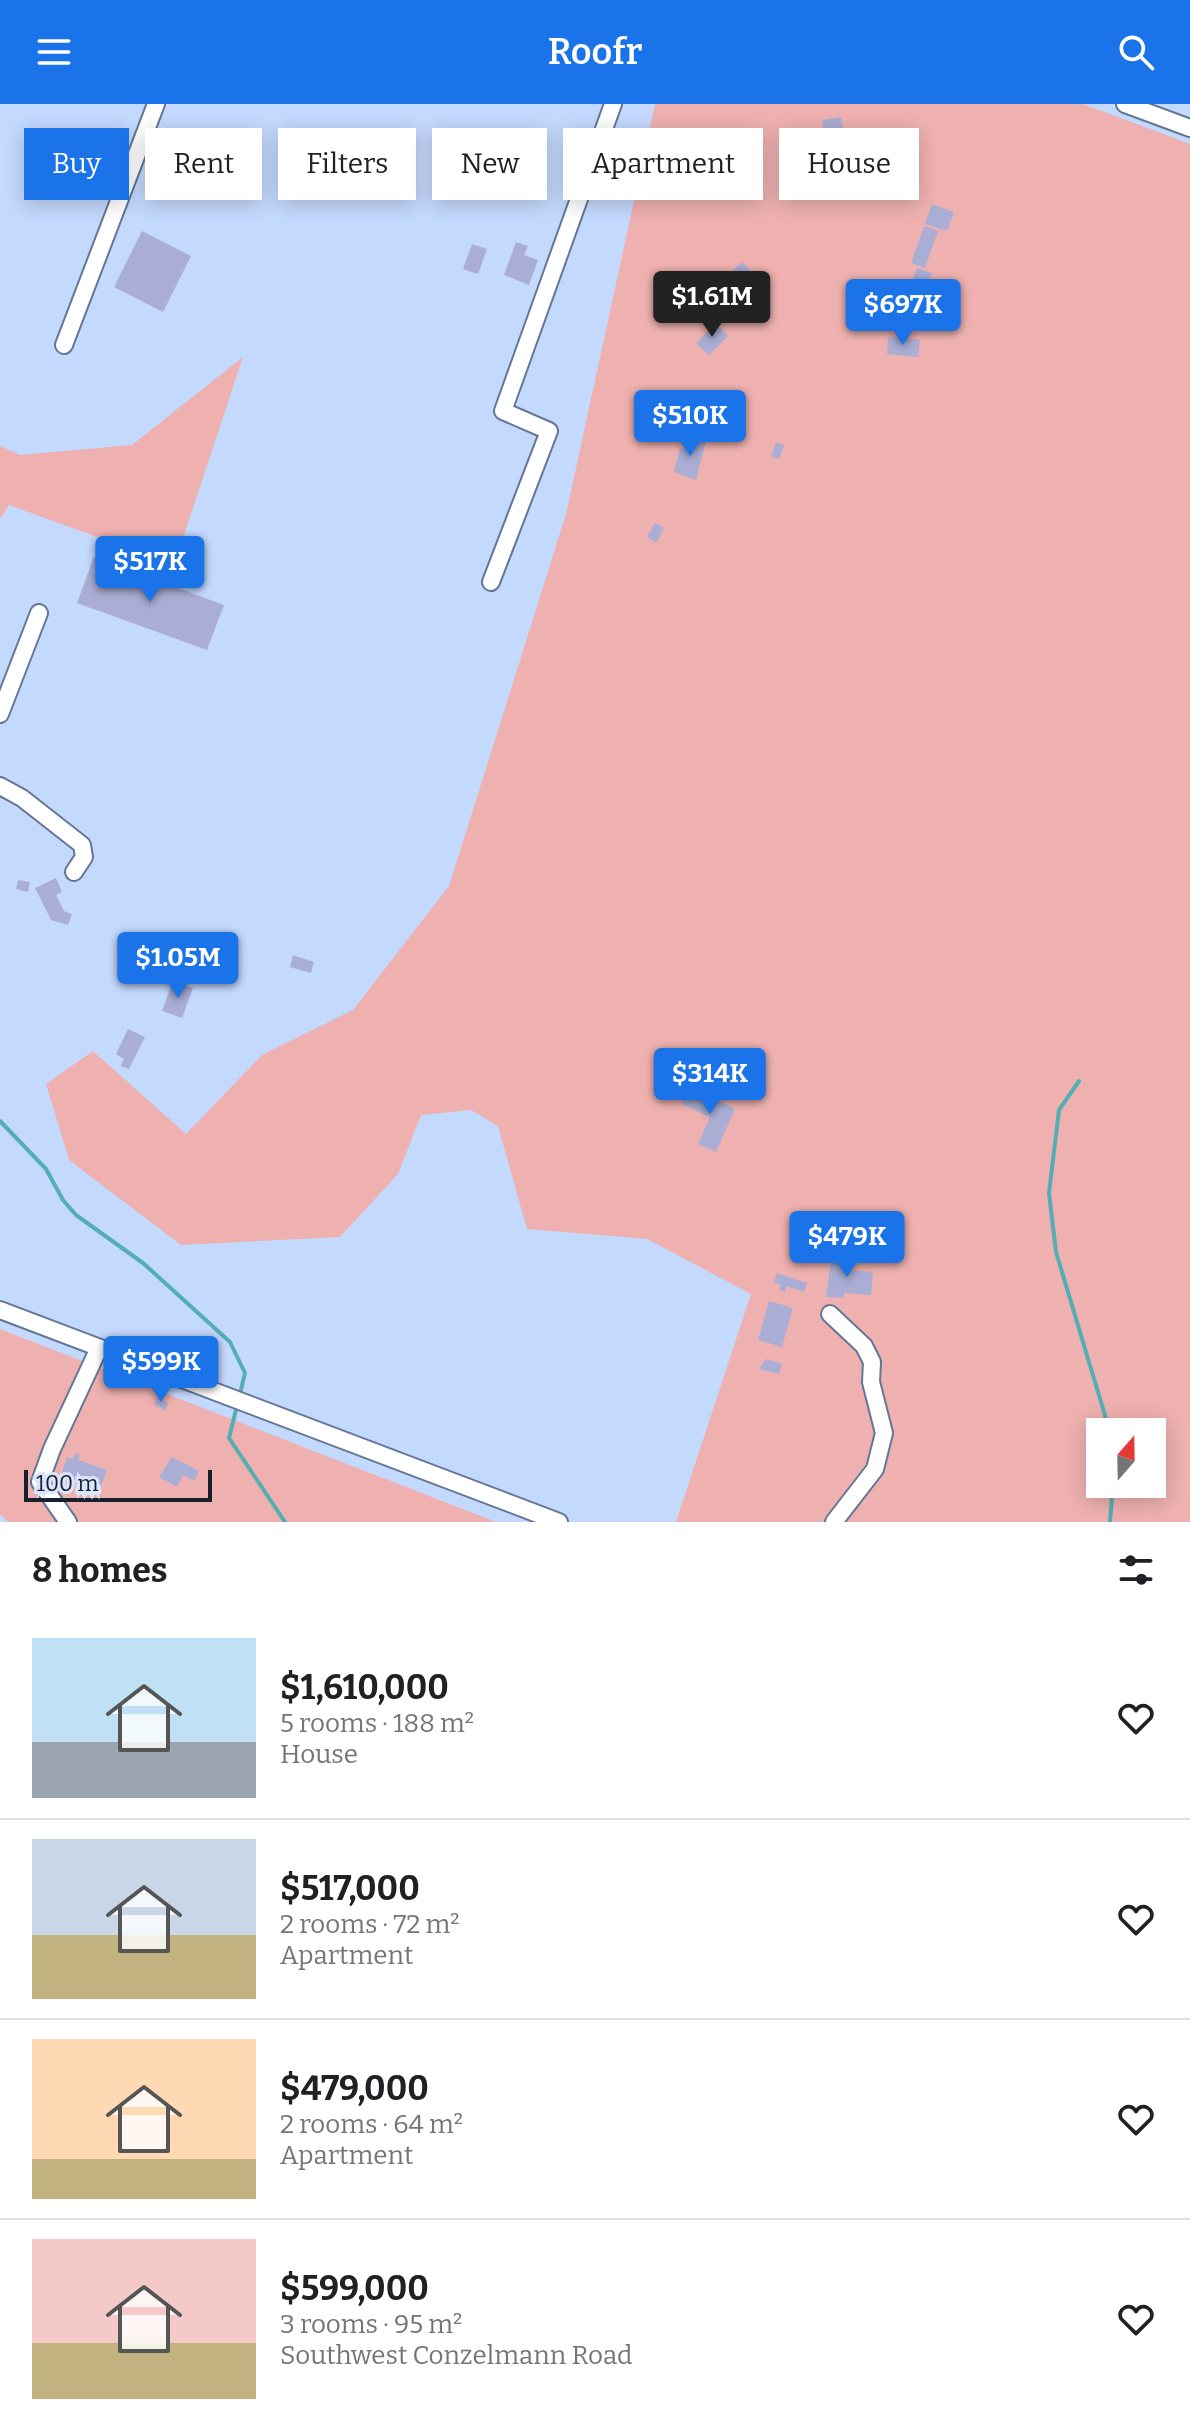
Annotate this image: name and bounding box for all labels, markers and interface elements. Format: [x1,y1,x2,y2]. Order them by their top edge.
icon: menu [32,30,76,74]
text: Roofr [548,30,642,74]
icon: search [1114,30,1158,74]
chip: Buy [24,128,129,200]
chip: Rent [145,128,262,200]
chip: Filters [278,128,416,200]
chip: New [432,128,547,200]
chip: Apartment [563,128,763,200]
chip: House [779,128,919,200]
pin: $1.61M [647,271,777,339]
pin: $697K [847,279,959,347]
text: $1.61M [671,281,753,312]
text: $697K [864,289,942,320]
pin: $510K [634,390,746,458]
text: $510K [652,400,728,431]
pin: $517K [94,536,206,604]
text: $517K [113,546,187,577]
pin: $1.05M [113,932,243,1000]
text: $1.05M [135,942,221,973]
pin: $314K [654,1048,766,1116]
text: $314K [672,1058,748,1089]
pin: $479K [791,1211,903,1279]
text: $479K [807,1221,887,1252]
pin: $599K [105,1336,217,1404]
text: $599K [121,1346,201,1377]
north arrow [1086,1418,1166,1498]
map controls [1086,1418,1166,1498]
scale bar [24,1466,212,1502]
text: 100 m [36,1470,99,1497]
icon: filters [1114,1548,1158,1592]
text: 8 homes [32,1550,168,1591]
text: $1,610,000 [280,1667,449,1708]
icon: home [96,1670,192,1766]
icon: heart [1114,1696,1158,1740]
text: 5 rooms · 188 m² [280,1708,474,1739]
text: House [280,1739,358,1770]
text: $517,000 [280,1868,420,1909]
icon: home [96,1871,192,1967]
icon: heart [1114,1897,1158,1941]
text: 2 rooms · 72 m² [280,1909,460,1940]
text: Apartment [280,1940,413,1971]
text: $479,000 [280,2068,429,2109]
icon: home [96,2071,192,2167]
icon: heart [1114,2097,1158,2141]
text: 2 rooms · 64 m² [280,2109,463,2140]
text: Apartment [280,2140,413,2171]
text: $599,000 [280,2268,429,2309]
icon: home [96,2271,192,2367]
icon: heart [1114,2297,1158,2341]
text: 3 rooms · 95 m² [280,2309,462,2340]
text: Southwest Conzelmann Road [280,2340,633,2371]

